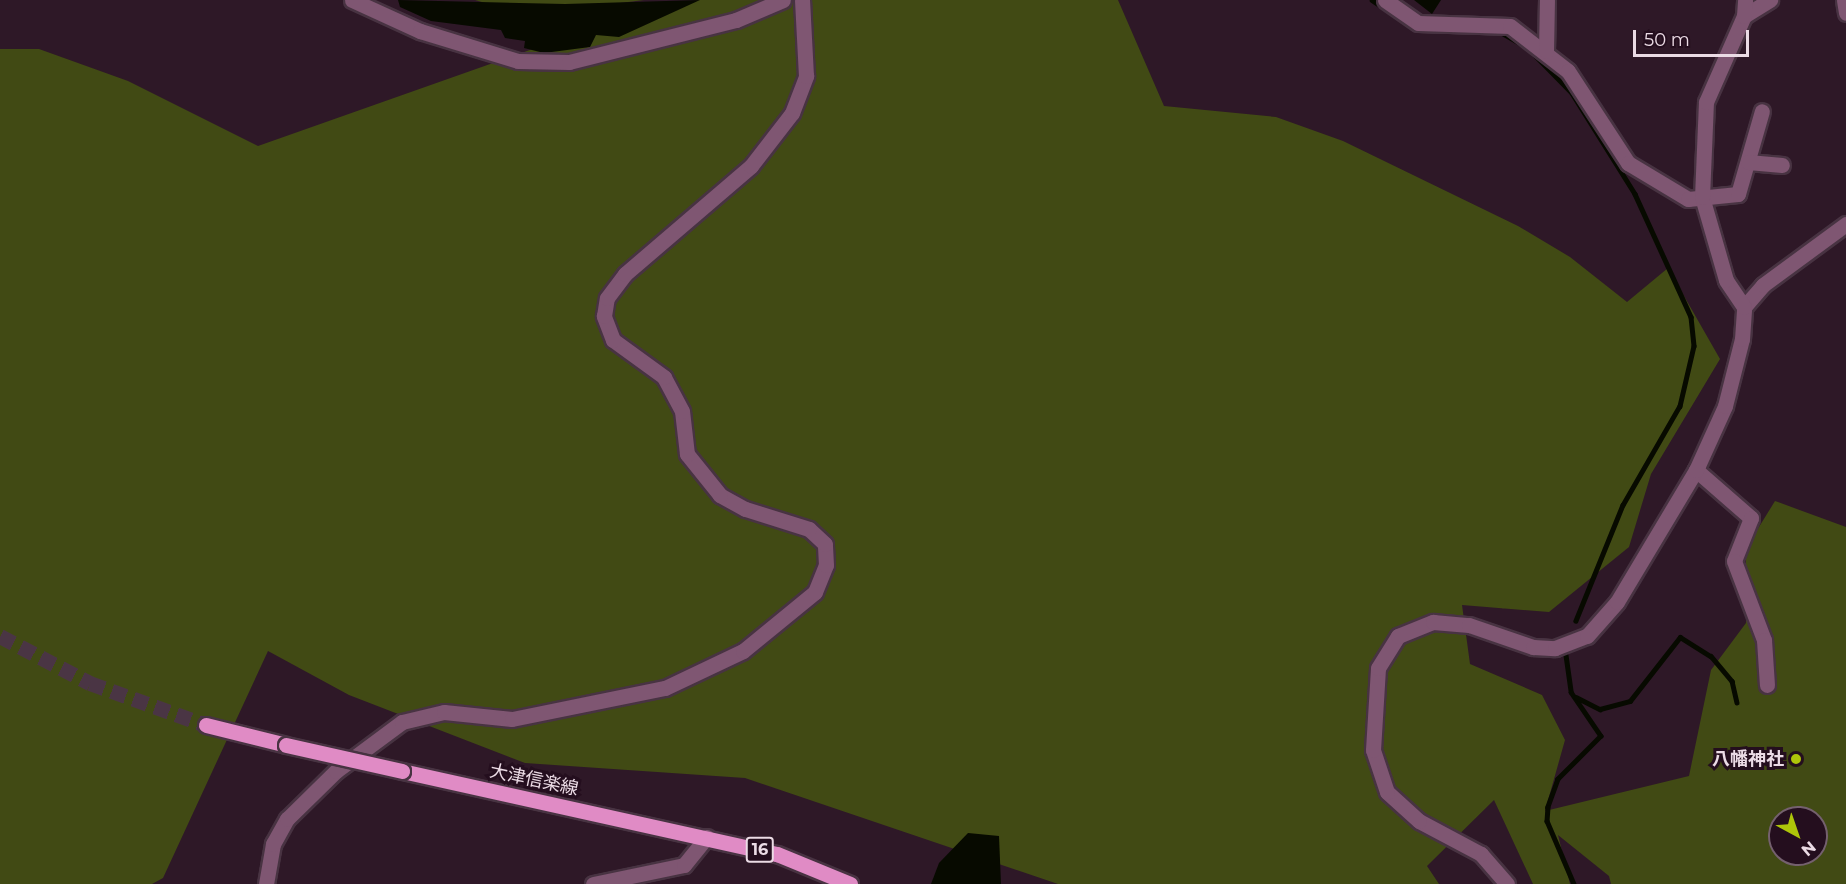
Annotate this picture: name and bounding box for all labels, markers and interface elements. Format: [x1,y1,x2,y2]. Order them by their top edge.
scale bar [1636,18,1752,56]
text: 50 m [1644,29,1690,51]
place label: 八幡神社 [1712,748,1784,770]
marker: 八幡神社 [1789,752,1803,766]
street label: 大津信楽線 [488,760,580,800]
north arrow [1768,806,1828,866]
road number: 16 [745,837,775,863]
text: N [1798,837,1820,860]

